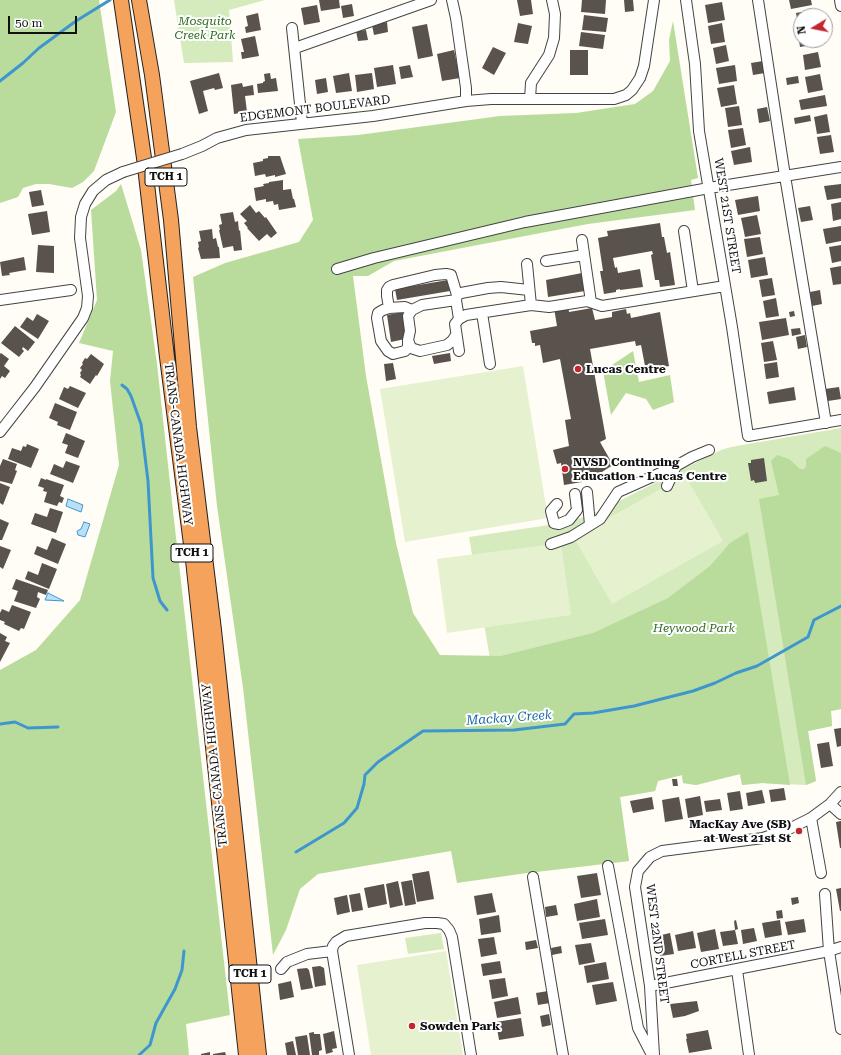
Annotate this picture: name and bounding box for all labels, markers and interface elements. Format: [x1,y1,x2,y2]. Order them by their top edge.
scale bar [10,8,79,34]
north arrow [793,8,833,48]
park label: Mosquito Creek Park [175,14,235,42]
text: 50 m [15,16,42,30]
text: N [795,25,809,35]
street label: EDGEMONT BOULEVARD [239,93,391,125]
street label: WEST 21ST STREET [711,157,743,275]
road number: TCH 1 [145,168,187,186]
street label: TRANS-CANADA HIGHWAY [161,362,195,526]
place label: Lucas Centre [586,362,666,376]
marker: Lucas Centre [573,364,583,374]
place label: NVSD Continuing Education - Lucas Centre [573,455,727,483]
marker: NVSD Continuing Education - Lucas Centre [560,464,570,474]
road number: TCH 1 [171,544,213,562]
park label: Heywood Park [653,621,735,635]
street label: TRANS-CANADA HIGHWAY [199,683,231,847]
water label: Mackay Creek [466,707,552,729]
place label: MacKay Ave (SB) at West 21st St [689,817,791,845]
marker: MacKay Ave (SB) at West 21st St [794,826,804,836]
street label: WEST 22ND STREET [643,883,671,1005]
street label: CORTELL STREET [689,938,797,972]
road number: TCH 1 [229,965,271,983]
place label: Sowden Park [420,1019,500,1033]
marker: Sowden Park [407,1021,417,1031]

